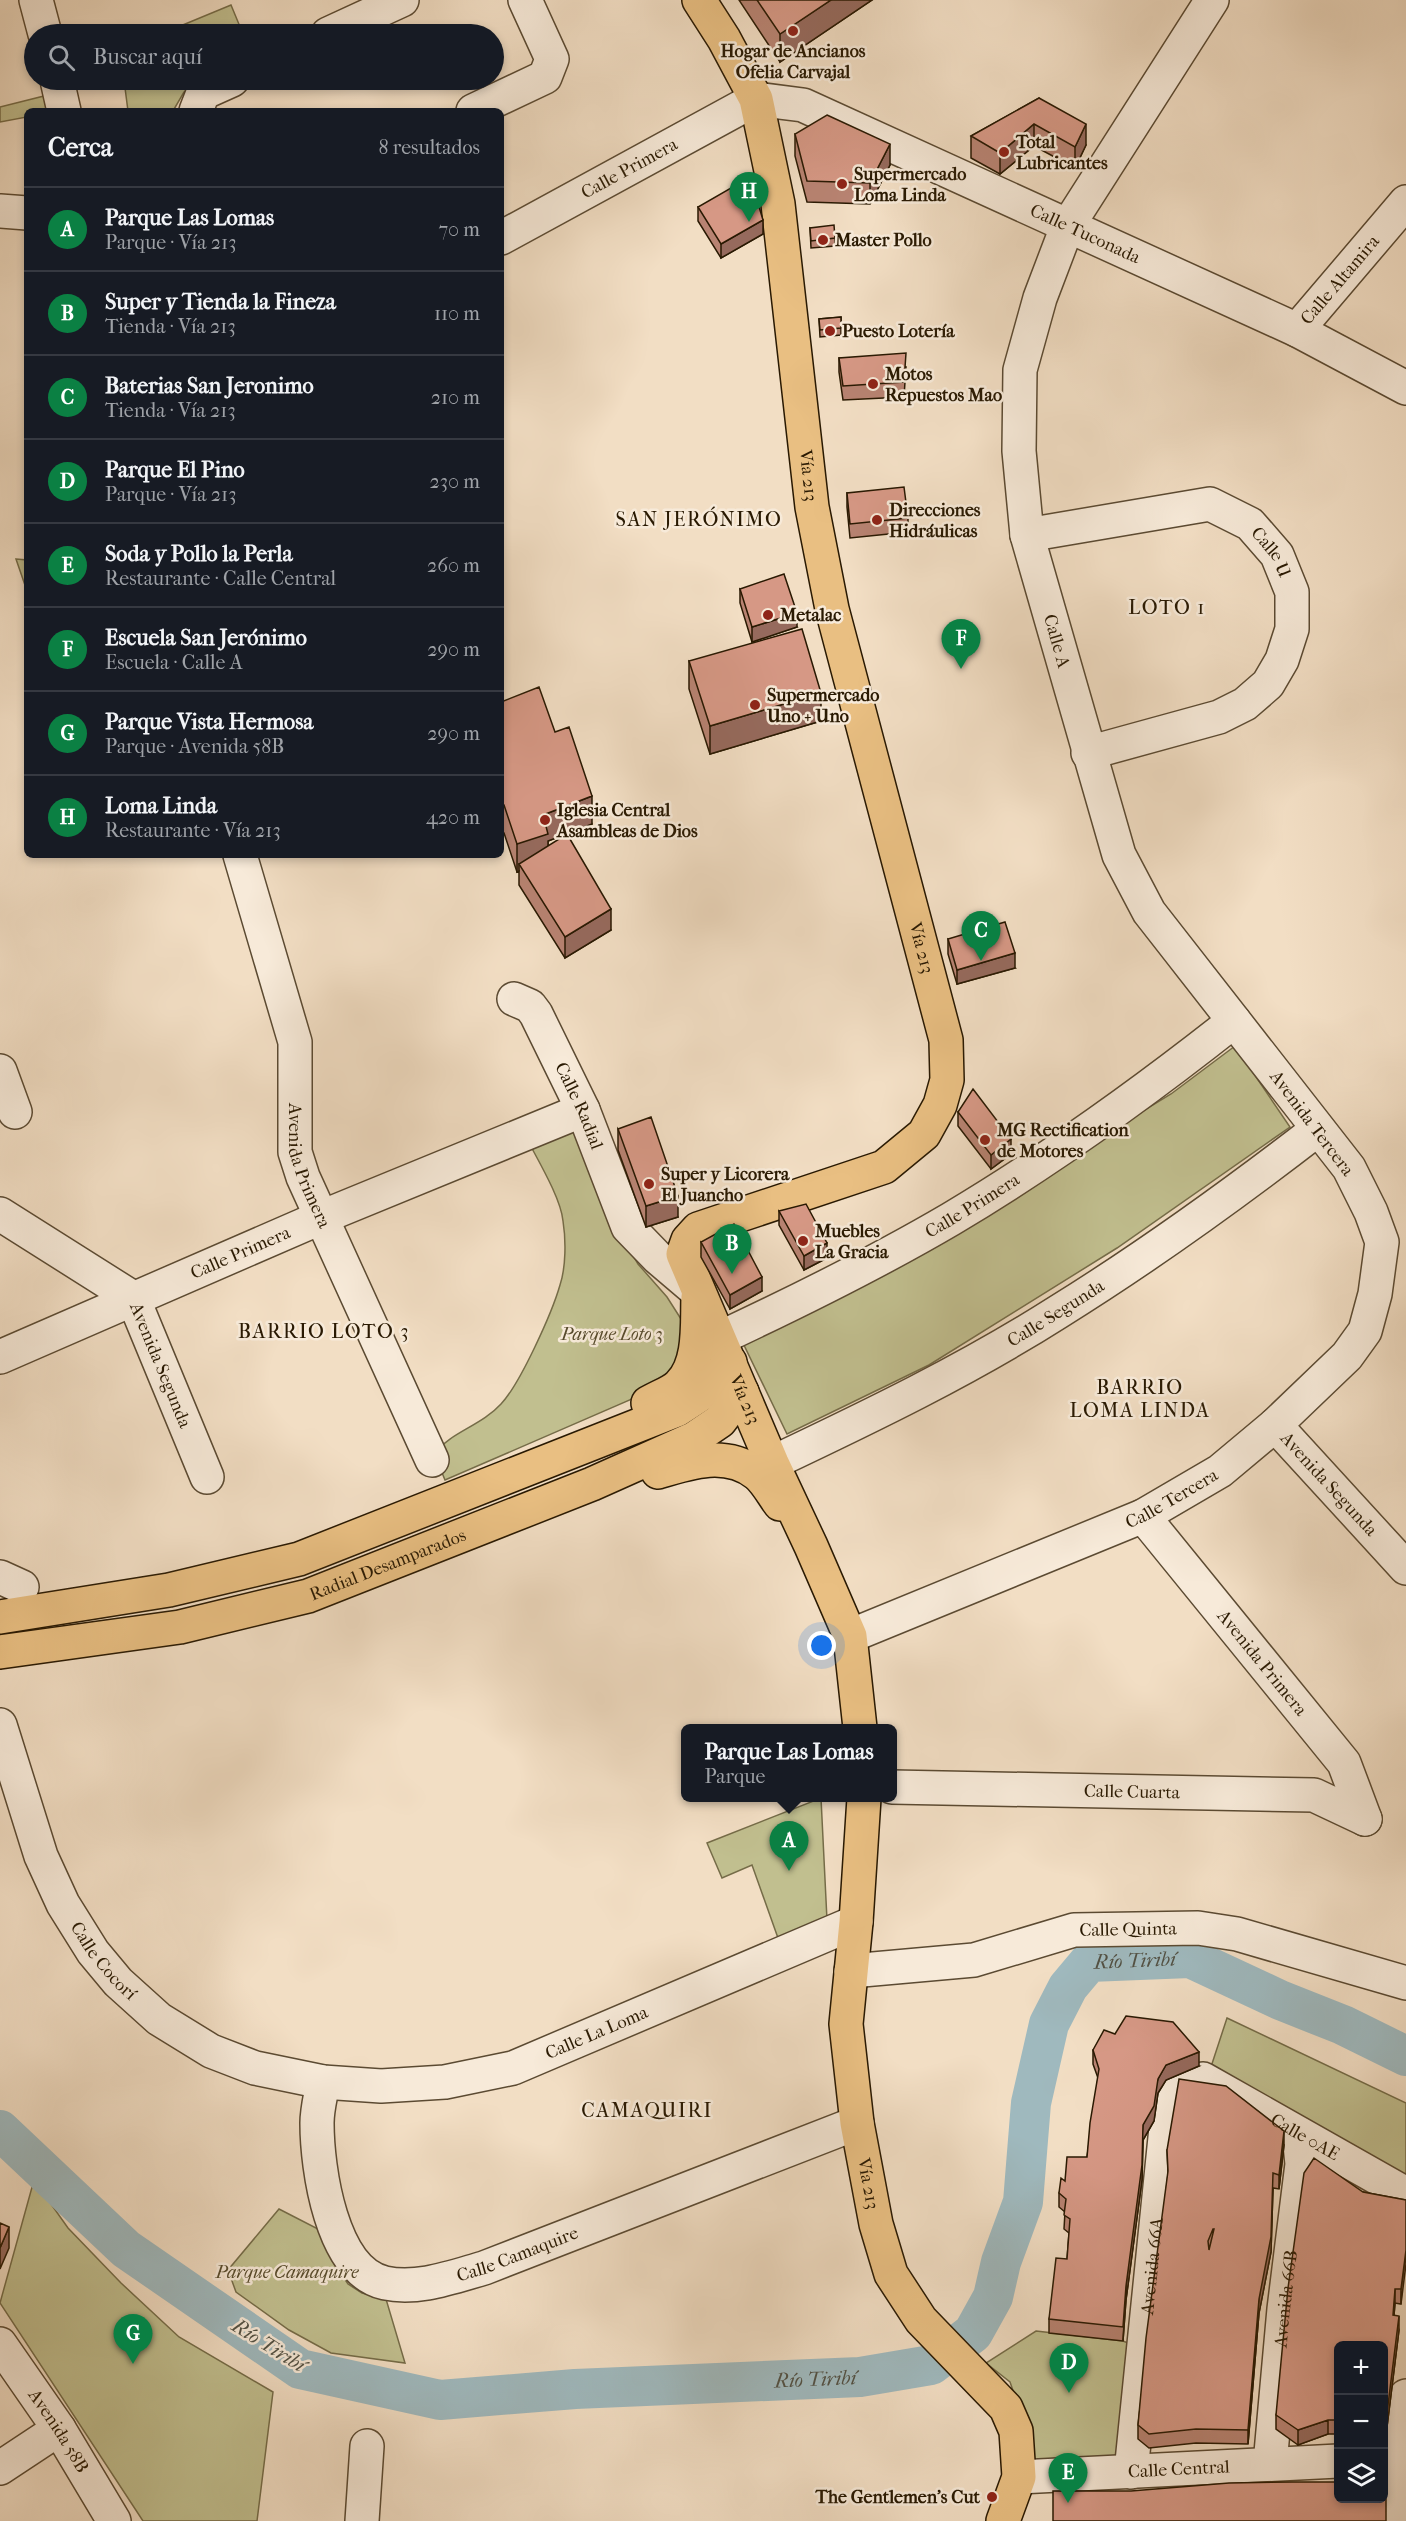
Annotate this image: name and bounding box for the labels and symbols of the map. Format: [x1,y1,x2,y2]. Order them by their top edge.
marker: Hogar de Ancianos Ofelia Carvajal [786,24,800,38]
place label: Hogar de Ancianos Ofelia Carvajal [721,41,866,83]
place label: Total Lubricantes [1015,132,1108,174]
street label: Calle Primera [578,133,682,203]
marker: Total Lubricantes [997,145,1011,159]
place label: Supermercado Loma Linda [854,164,966,206]
pin: H [730,172,768,222]
marker: Supermercado Loma Linda [835,177,849,191]
street label: Calle Tuconada [1027,200,1144,268]
place label: Master Pollo [834,230,932,251]
street label: Calle Altamira [1296,231,1384,329]
marker: Master Pollo [816,233,830,247]
place label: Puesto Lotería [842,321,955,342]
marker: Puesto Lotería [823,324,837,338]
place label: Motos Repuestos Mao [884,364,1002,406]
marker: Motos Repuestos Mao [866,377,880,391]
street label: Vía 213 [795,448,821,503]
place label: Direcciones Hidráulicas [889,500,981,542]
district label: SAN JERÓNIMO [616,506,782,531]
marker: Direcciones Hidráulicas [870,513,884,527]
street label: Calle U [1246,523,1295,581]
district label: LOTO 1 [1128,596,1206,619]
place label: Metalac [779,605,841,626]
marker: Metalac [761,608,775,622]
street label: Calle A [1039,612,1074,671]
pin: F [942,620,980,669]
place label: Supermercado Uno + Uno [766,685,879,727]
marker: Supermercado Uno + Uno [748,698,762,712]
place label: Iglesia Central Asambleas de Dios [556,800,698,842]
marker: Iglesia Central Asambleas de Dios [538,813,552,827]
pin: C [962,912,1000,961]
street label: Vía 213 [904,919,938,976]
street label: Calle Radial [550,1059,607,1152]
street label: Avenida Tercera [1265,1066,1358,1181]
street label: Avenida Primera [283,1102,335,1232]
place label: MG Rectification de Motores [996,1120,1129,1162]
marker: MG Rectification de Motores [978,1133,992,1147]
place label: Super y Licorera El Juancho [661,1164,790,1206]
street label: Calle Primera [922,1169,1024,1243]
marker: Super y Licorera El Juancho [642,1177,656,1191]
place label: Muebles La Gracia [814,1221,889,1263]
street label: Calle Primera [187,1222,294,1284]
pin: B [712,1224,752,1274]
marker: Muebles La Gracia [796,1234,810,1248]
street label: Calle Segunda [1004,1275,1109,1351]
street label: Avenida Segunda [125,1299,196,1432]
district label: BARRIO LOTO 3 [238,1320,410,1343]
park label: Parque Loto 3 [560,1324,663,1345]
street label: Vía 213 [724,1371,764,1428]
district label: BARRIO LOMA LINDA [1070,1376,1210,1422]
street label: Avenida Segunda [1275,1427,1382,1541]
street label: Calle Tercera [1122,1464,1222,1533]
street label: Radial Desamparados [307,1525,469,1605]
street label: Avenida Primera [1212,1605,1312,1721]
your location [807,1631,836,1660]
street label: Calle Cuarta [1084,1781,1181,1803]
pin: A [770,1822,808,1871]
street label: Calle Cocorí [66,1918,141,2005]
street label: Calle Quinta [1079,1918,1178,1941]
water label: Río Tiribí [1092,1947,1179,1974]
street label: Calle La Loma [542,2002,652,2064]
district label: CAMAQUIRI [581,2099,713,2122]
street label: Calle 0AE [1267,2109,1343,2165]
street label: Vía 213 [853,2155,883,2211]
street label: Avenida 66A [1137,2216,1168,2317]
street label: Calle Camaquire [454,2222,581,2286]
street label: Avenida 66B [1270,2249,1302,2349]
park label: Parque Camaquire [215,2262,359,2283]
water label: Río Tiribí [226,2313,312,2379]
pin: G [114,2314,152,2364]
pin: D [1050,2344,1088,2393]
water label: Río Tiribí [772,2366,860,2393]
street label: Avenida 58B [23,2385,93,2477]
pin: E [1048,2454,1088,2503]
street label: Calle Central [1127,2456,1230,2483]
place label: The Gentlemen's Cut [815,2487,981,2508]
marker: The Gentlemen's Cut [985,2490,999,2504]

